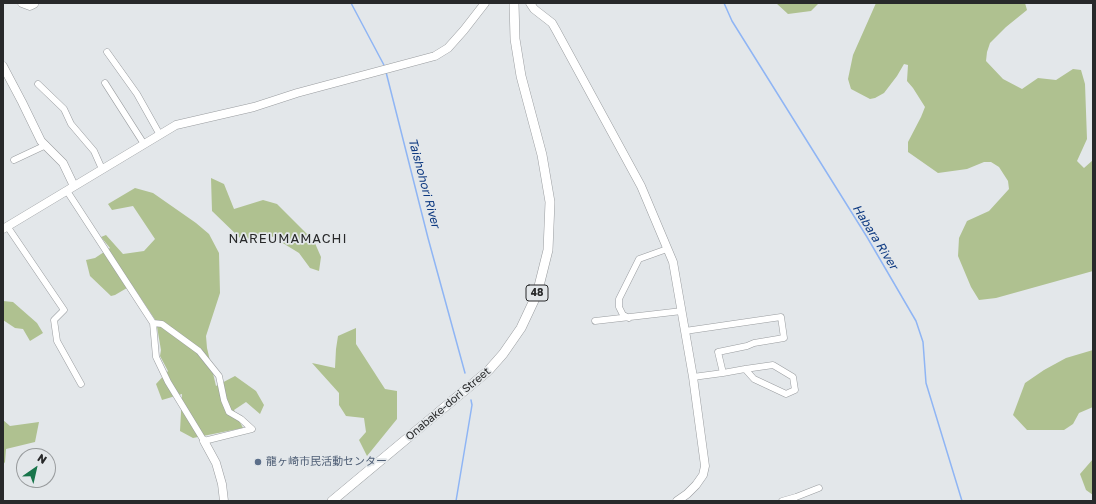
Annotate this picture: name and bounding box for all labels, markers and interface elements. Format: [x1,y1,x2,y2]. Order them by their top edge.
water label: Taishohori River [405,137,443,229]
water label: Habara River [849,202,901,272]
district label: NAREUMAMACHI [228,231,348,247]
road number: 48 [526,285,548,301]
street label: Onabake-dori Street [403,365,493,443]
north arrow [16,448,56,488]
text: N [35,451,50,466]
place label: 龍ヶ崎市民活動センター [266,455,387,469]
marker: 龍ヶ崎市民活動センター [253,457,263,467]

